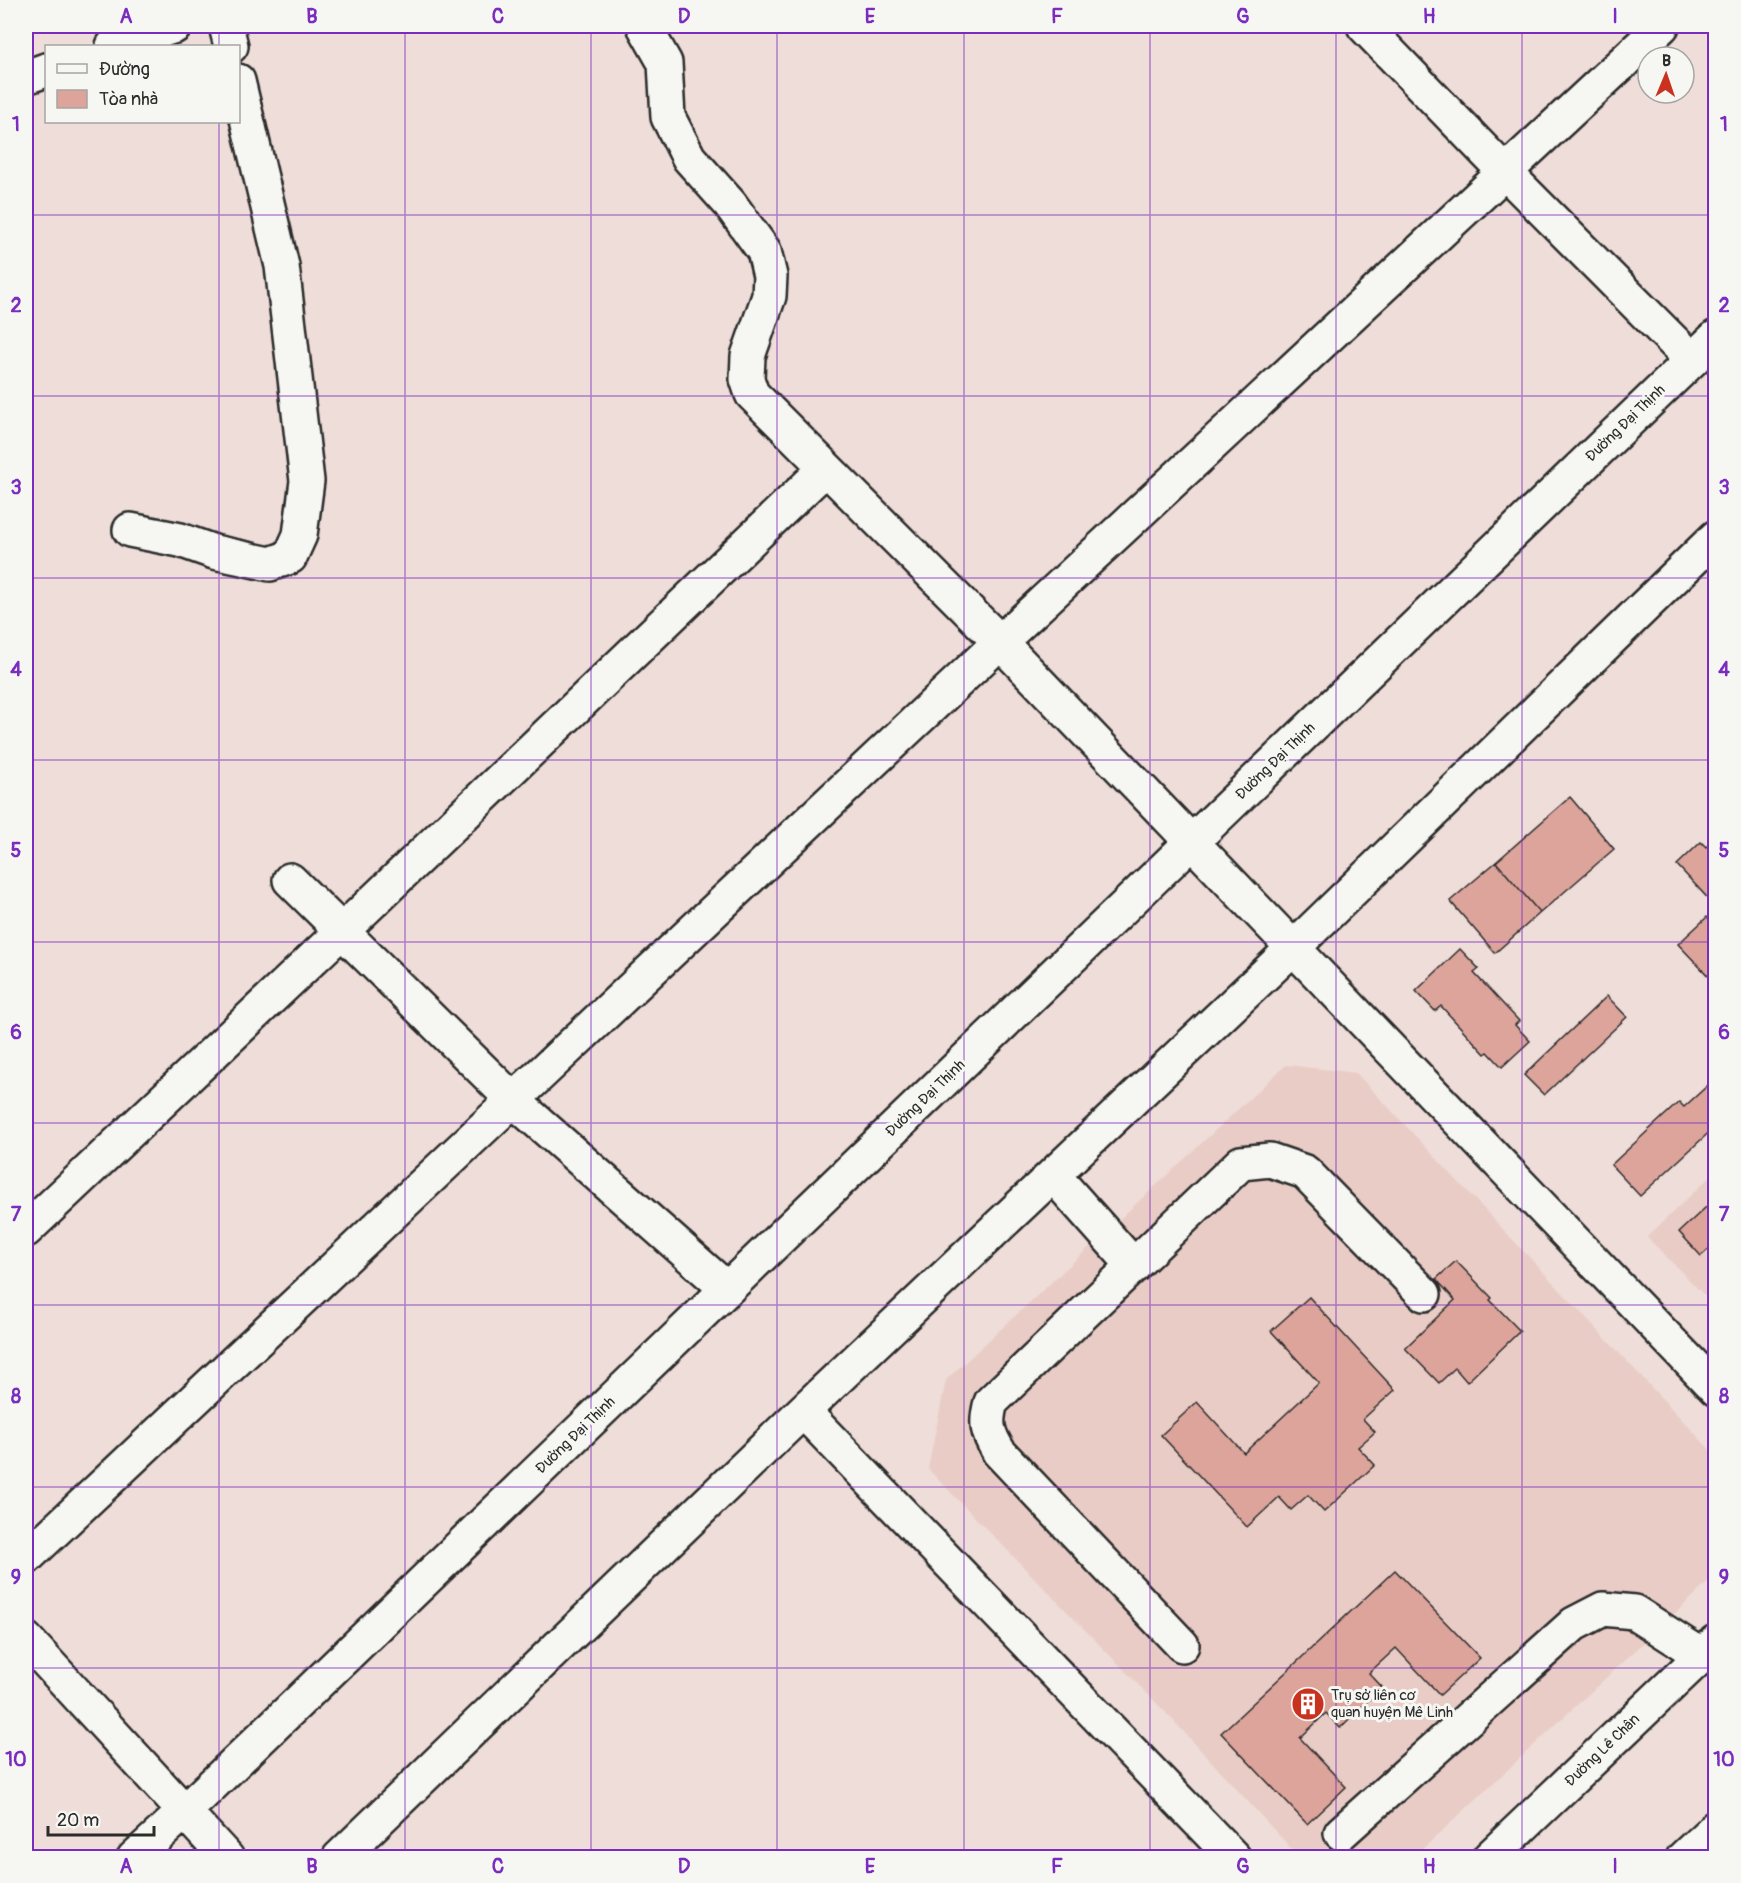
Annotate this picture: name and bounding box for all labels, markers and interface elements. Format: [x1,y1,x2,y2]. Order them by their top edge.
text: A [120,4,133,29]
text: B [306,4,318,29]
text: C [492,4,504,29]
text: D [678,4,691,29]
text: E [865,4,876,29]
text: F [1051,4,1063,29]
text: G [1236,4,1250,29]
text: H [1423,4,1436,29]
text: I [1612,4,1618,29]
legend [45,45,240,123]
north arrow [1636,45,1696,105]
text: B [1662,51,1671,71]
text: Đường [99,58,150,81]
text: Tòa nhà [99,88,158,111]
text: 1 [12,112,20,137]
text: 1 [1720,112,1728,137]
text: 2 [10,293,22,318]
text: 2 [1718,293,1730,318]
street label: Đường Đại Thịnh [1581,381,1669,466]
text: 3 [10,475,22,500]
text: 3 [1718,475,1730,500]
text: 4 [10,657,22,682]
text: 4 [1718,657,1730,682]
street label: Đường Đại Thịnh [1231,719,1319,804]
text: 5 [11,838,22,863]
text: 5 [1719,838,1730,863]
text: 6 [10,1020,22,1045]
text: 6 [1718,1020,1730,1045]
street label: Đường Đại Thịnh [881,1056,969,1141]
text: 7 [11,1202,22,1227]
text: 7 [1719,1202,1730,1227]
text: 8 [11,1384,21,1409]
text: 8 [1719,1384,1729,1409]
street label: Đường Đại Thịnh [531,1393,619,1478]
text: 9 [11,1565,21,1590]
text: 9 [1719,1565,1729,1590]
building icon: Trụ sở liên cơ quan huyện Mê Linh [1290,1686,1326,1722]
place label: Trụ sở liên cơ quan huyện Mê Linh [1331,1686,1453,1722]
street label: Đường Lê Chân [1561,1710,1644,1791]
text: 10 [5,1747,27,1772]
text: 10 [1713,1747,1735,1772]
scale bar [48,1799,154,1837]
text: 20 m [57,1809,99,1832]
text: A [120,1854,133,1879]
text: B [306,1854,318,1879]
text: C [492,1854,504,1879]
text: D [678,1854,691,1879]
text: E [865,1854,876,1879]
text: F [1051,1854,1063,1879]
text: G [1236,1854,1250,1879]
text: H [1423,1854,1436,1879]
text: I [1612,1854,1618,1879]

